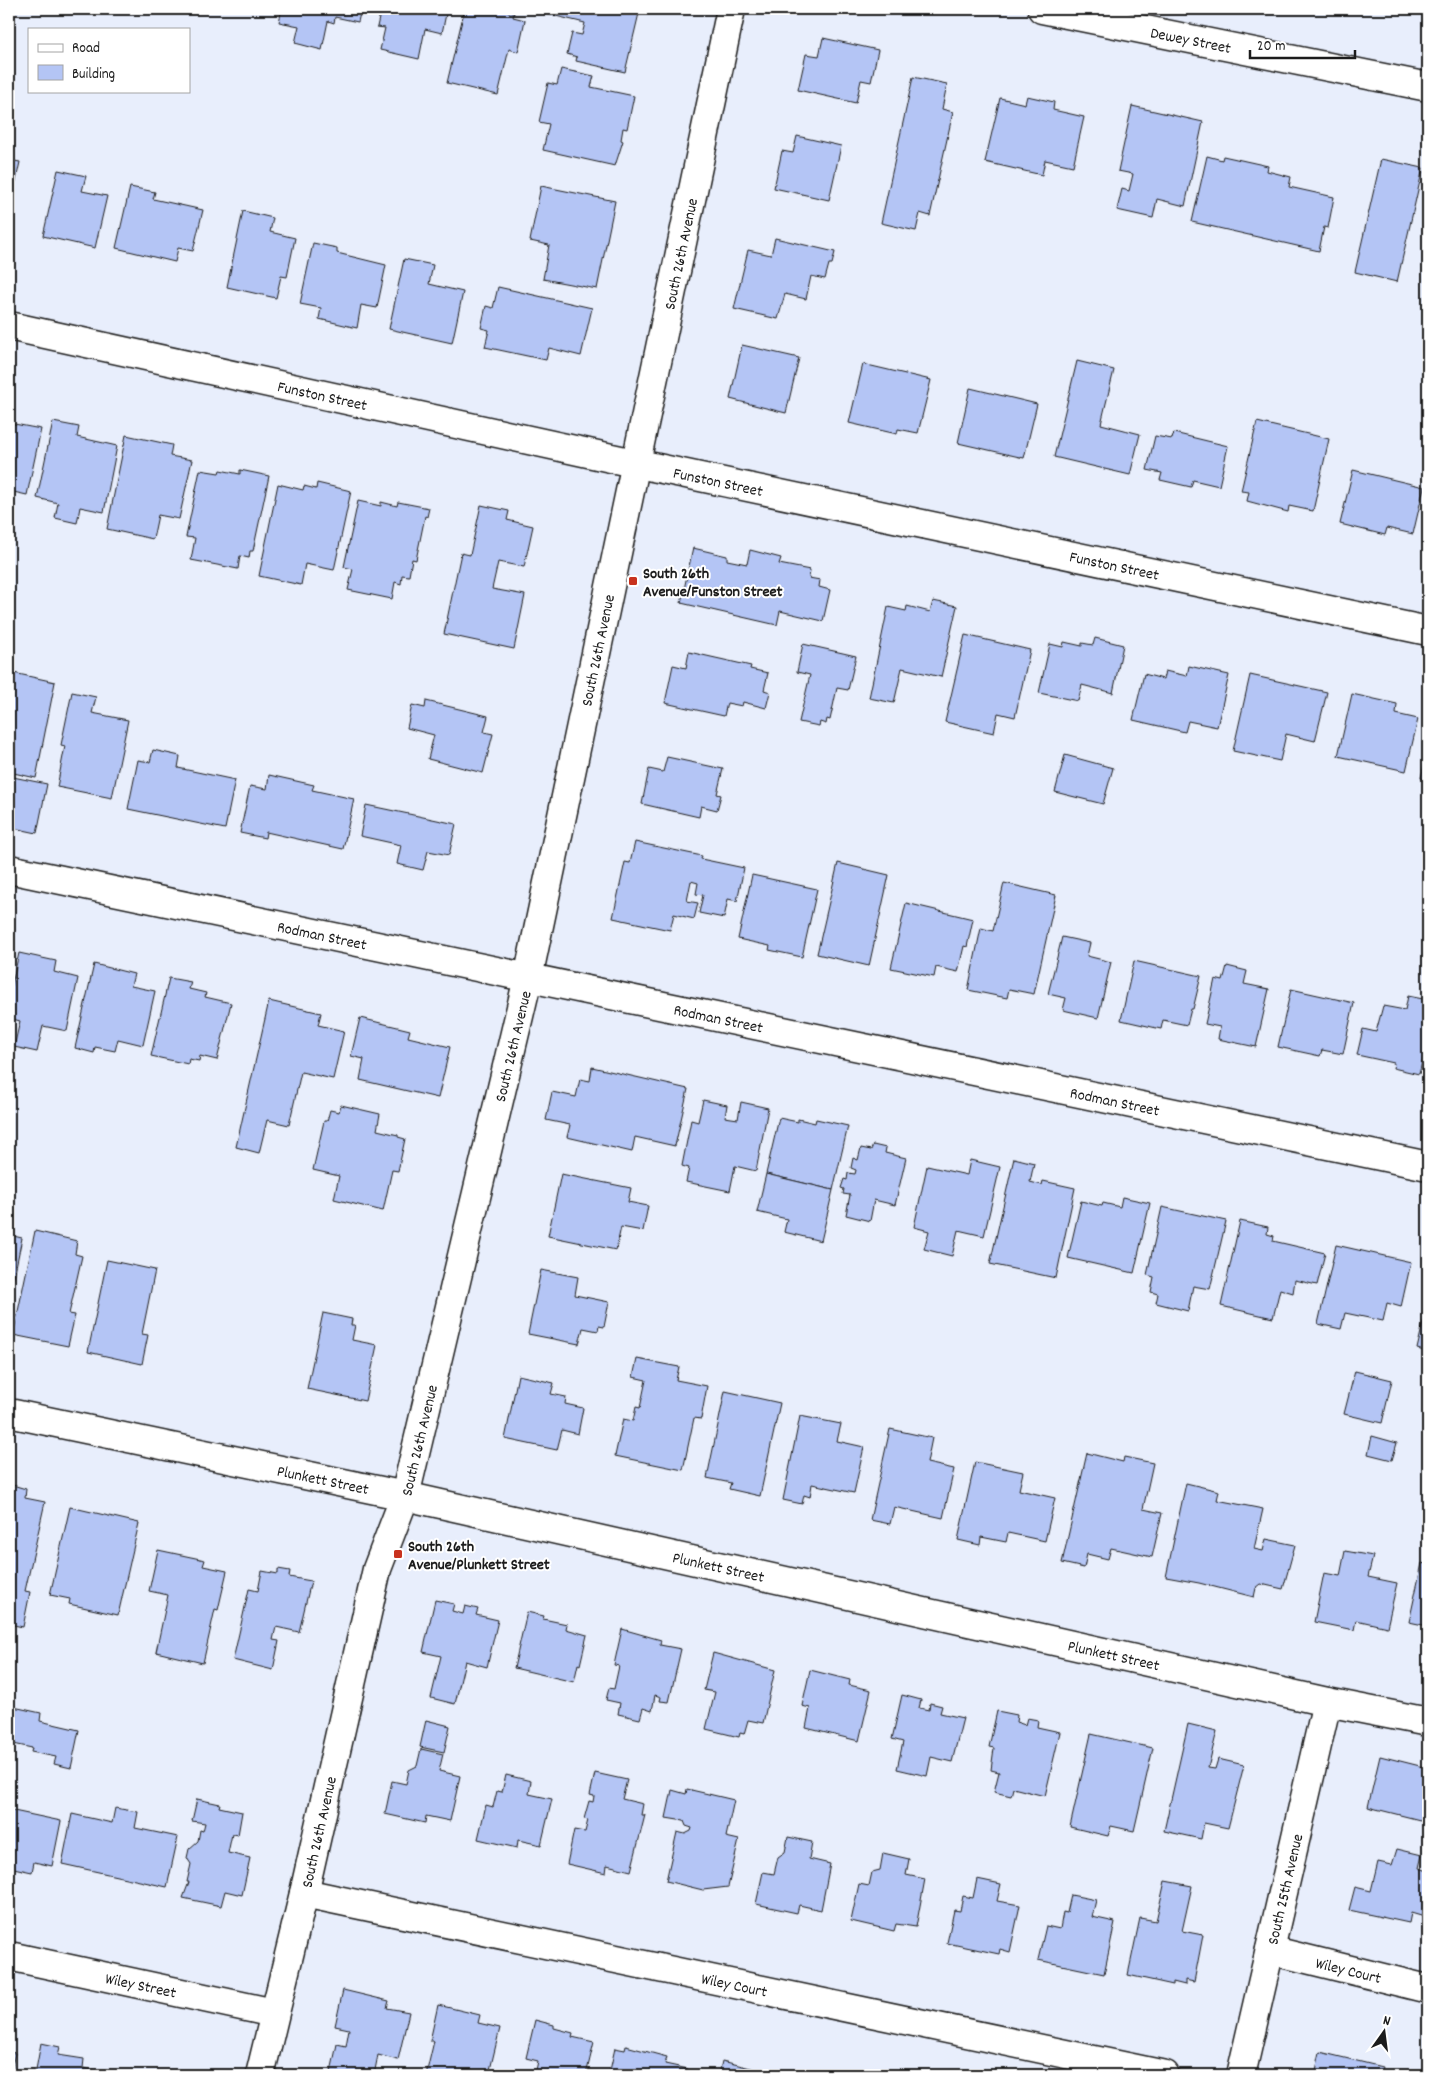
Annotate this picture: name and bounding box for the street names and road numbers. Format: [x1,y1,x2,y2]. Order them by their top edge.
street label: Dewey Street [1148,22,1233,61]
street label: South 26th Avenue [659,196,705,312]
street label: Funston Street [275,376,369,418]
street label: Funston Street [671,463,765,504]
street label: Funston Street [1067,546,1161,588]
street label: South 26th Avenue [576,593,622,709]
street label: Rodman Street [275,916,369,958]
street label: South 26th Avenue [490,989,539,1105]
street label: Rodman Street [671,999,765,1041]
street label: Rodman Street [1068,1082,1161,1124]
street label: South 26th Avenue [396,1383,445,1499]
street label: Plunkett Street [275,1460,371,1502]
street label: Plunkett Street [670,1547,766,1590]
street label: Plunkett Street [1065,1635,1162,1678]
street label: South 26th Avenue [297,1774,344,1890]
street label: South 25th Avenue [1262,1832,1310,1947]
street label: Wiley Court [1313,1953,1383,1991]
street label: Wiley Street [103,1968,178,2006]
street label: Wiley Court [699,1968,769,2005]

